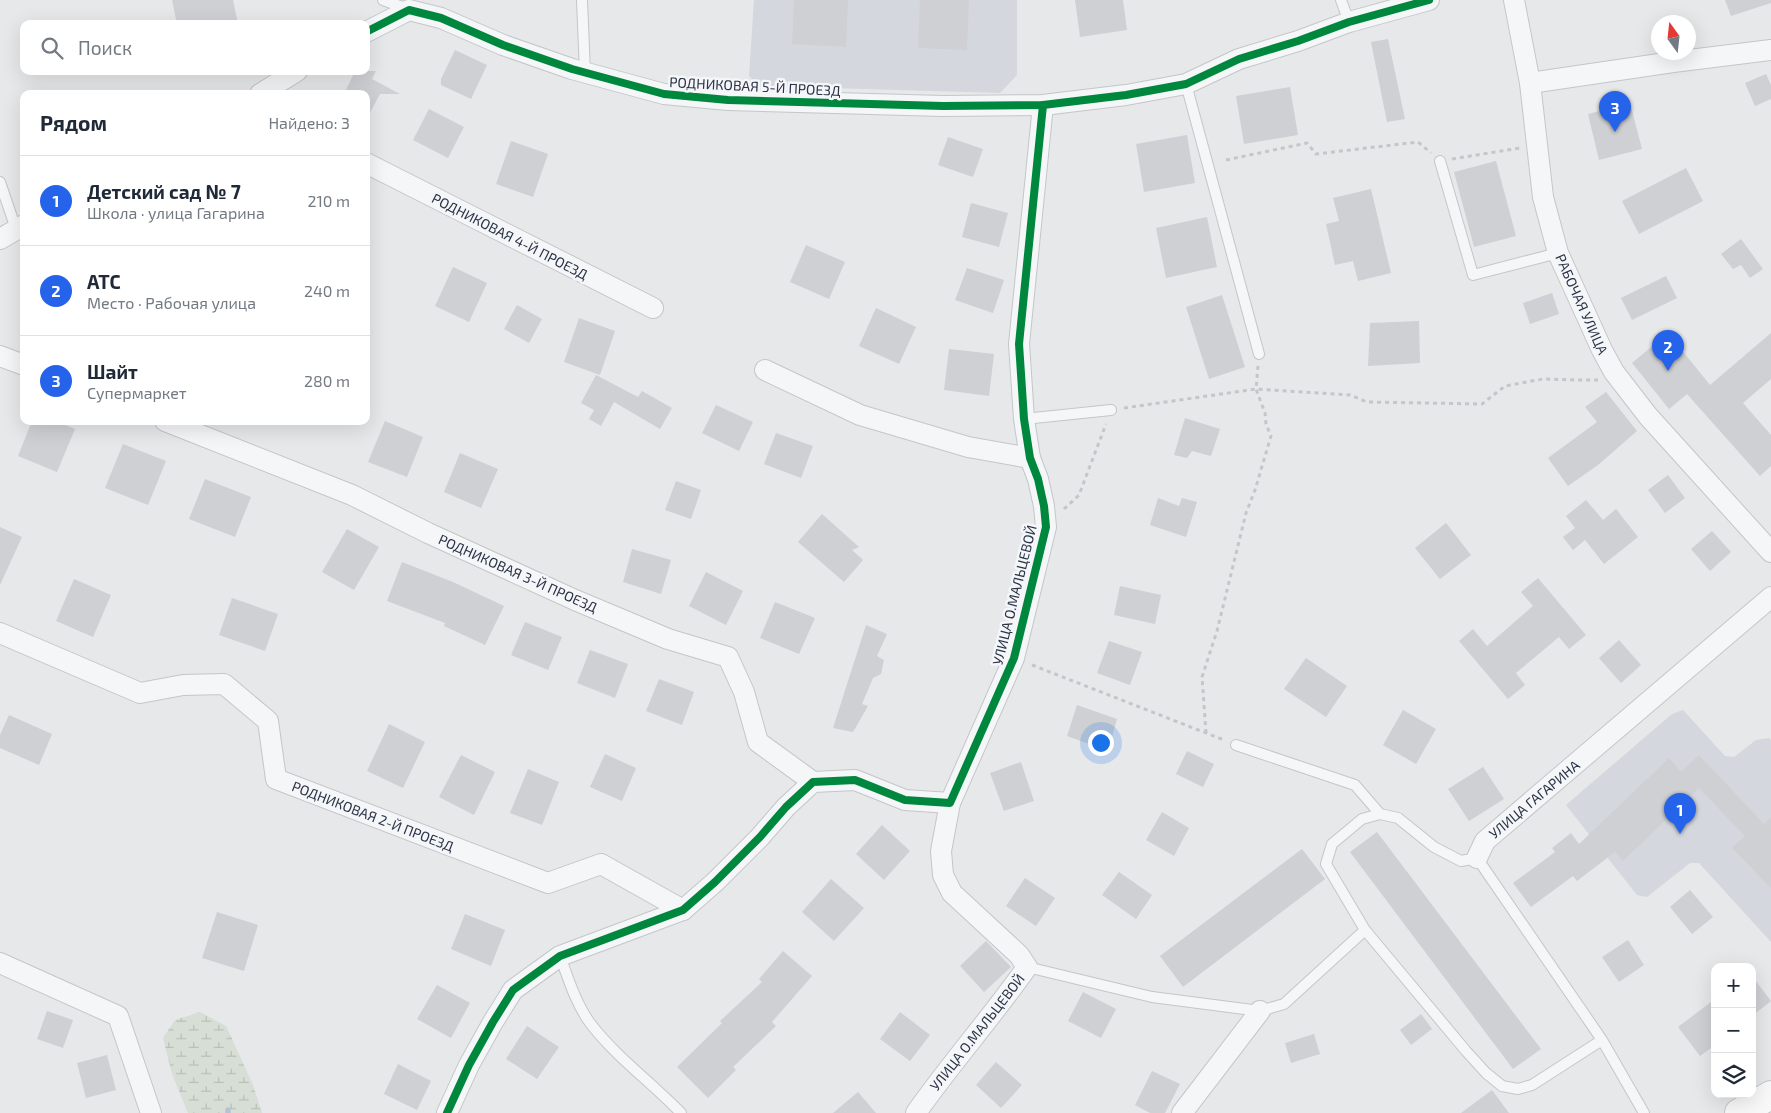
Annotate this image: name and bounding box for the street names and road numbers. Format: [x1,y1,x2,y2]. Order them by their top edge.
street label: РОДНИКОВАЯ 5-Й ПРОЕЗД [669,73,841,99]
street label: РОДНИКОВАЯ 4-Й ПРОЕЗД [429,189,591,283]
street label: РАБОЧАЯ УЛИЦА [1552,251,1612,357]
street label: УЛИЦА О.МАЛЬЦЕВОЙ [988,523,1040,667]
street label: РОДНИКОВАЯ 3-Й ПРОЕЗД [436,530,600,616]
street label: УЛИЦА ГАГАРИНА [1485,756,1583,842]
street label: РОДНИКОВАЯ 2-Й ПРОЕЗД [290,777,457,855]
street label: УЛИЦА О.МАЛЬЦЕВОЙ [926,970,1028,1094]

